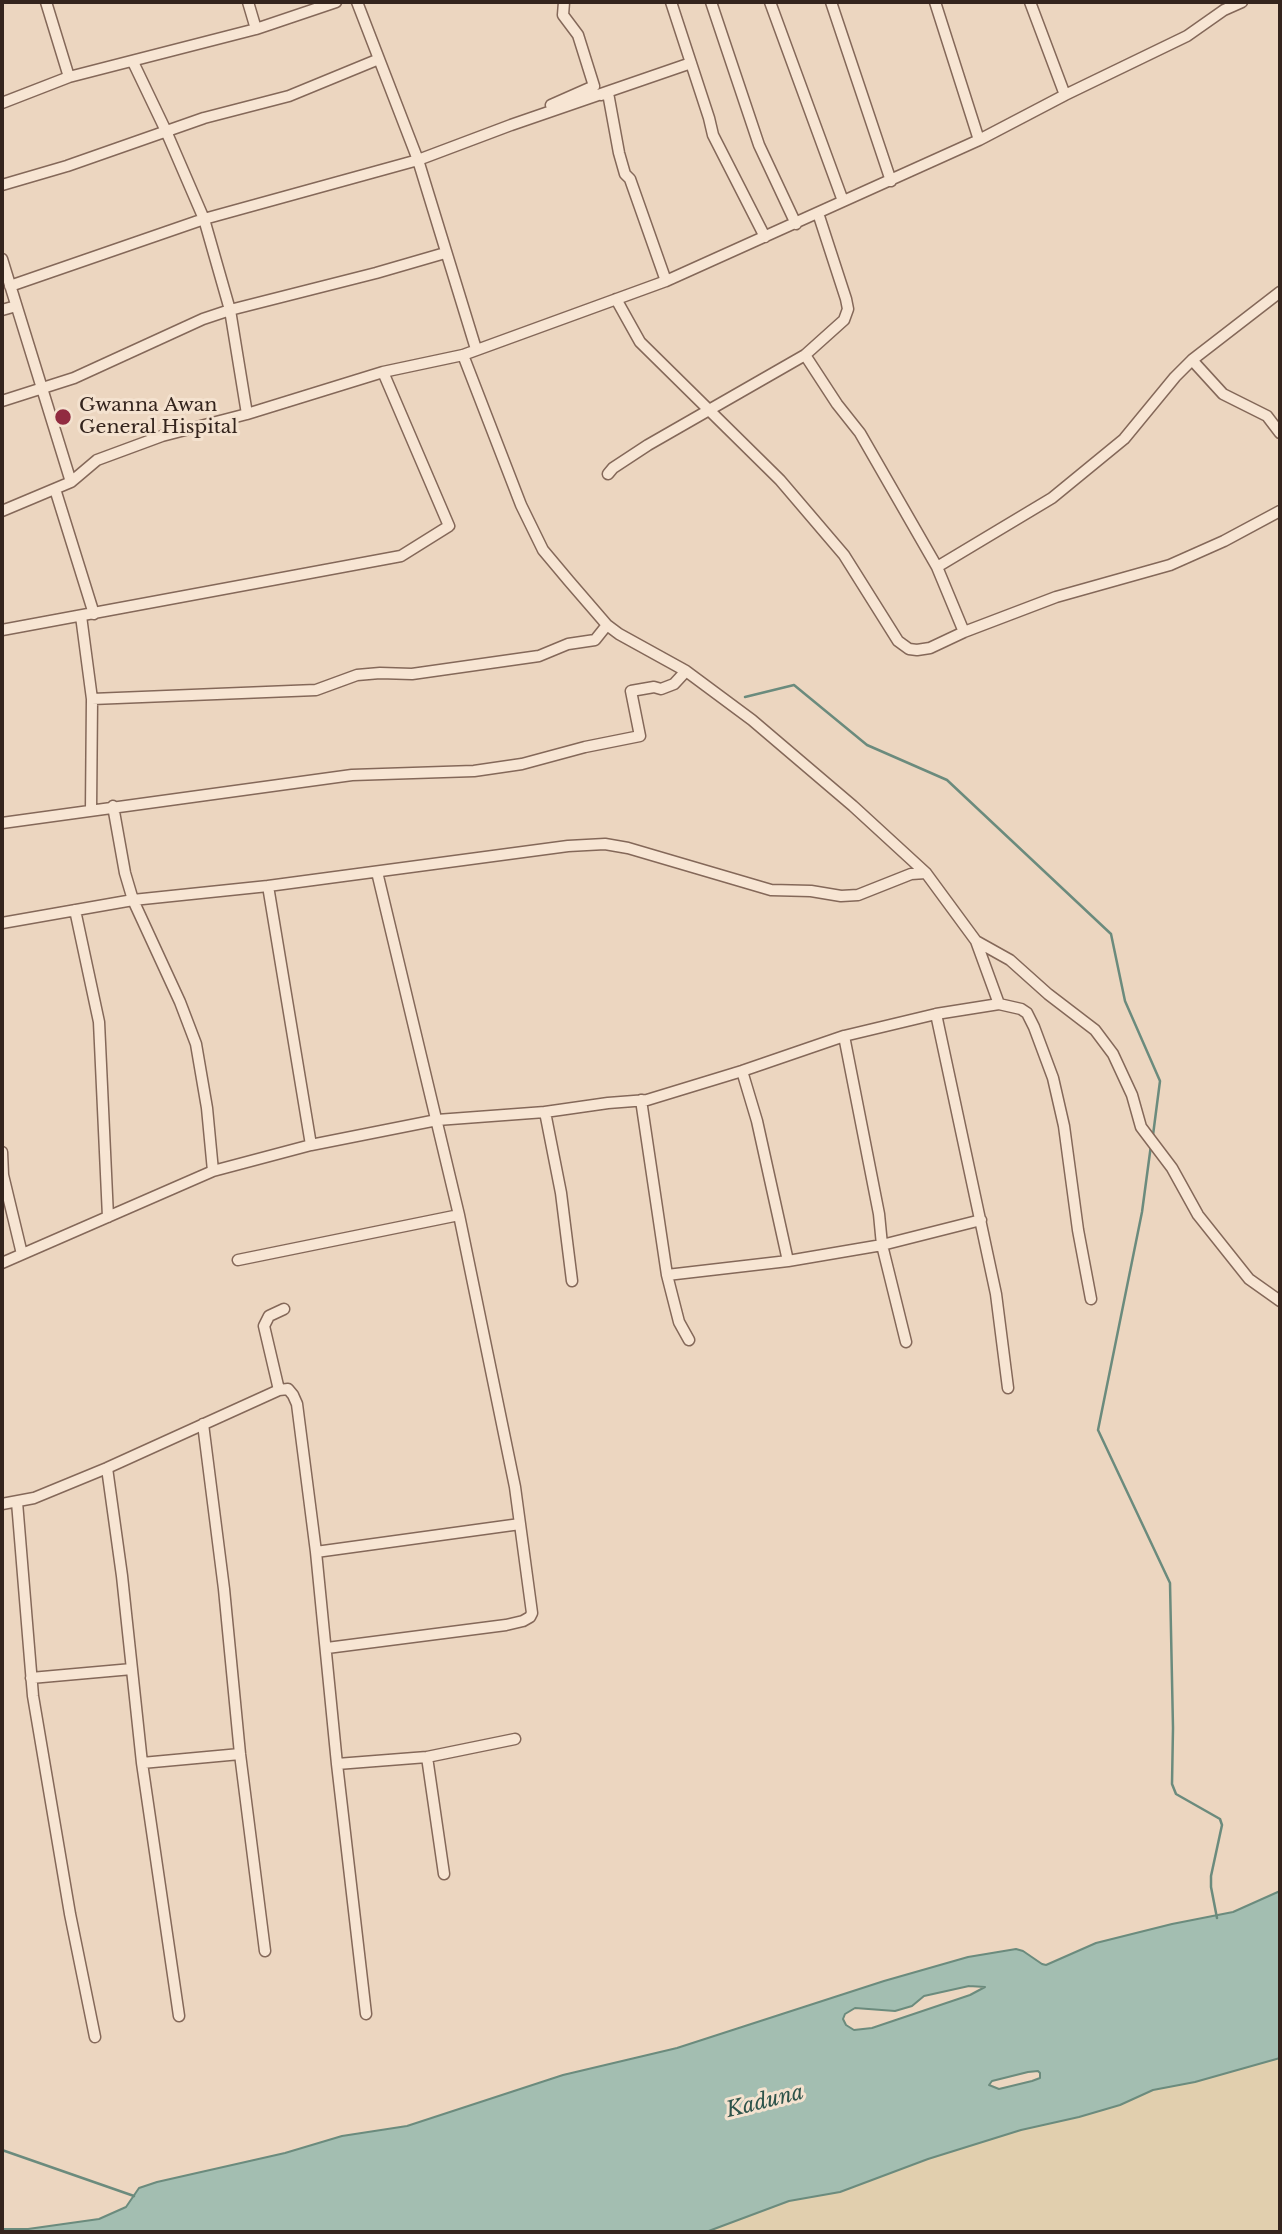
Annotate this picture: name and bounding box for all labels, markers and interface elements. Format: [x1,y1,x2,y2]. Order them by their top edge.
place label: Gwanna Awan General Hispital [79,395,238,439]
marker: Gwanna Awan General Hispital [53,407,73,427]
water label: Kaduna [724,2080,806,2124]

